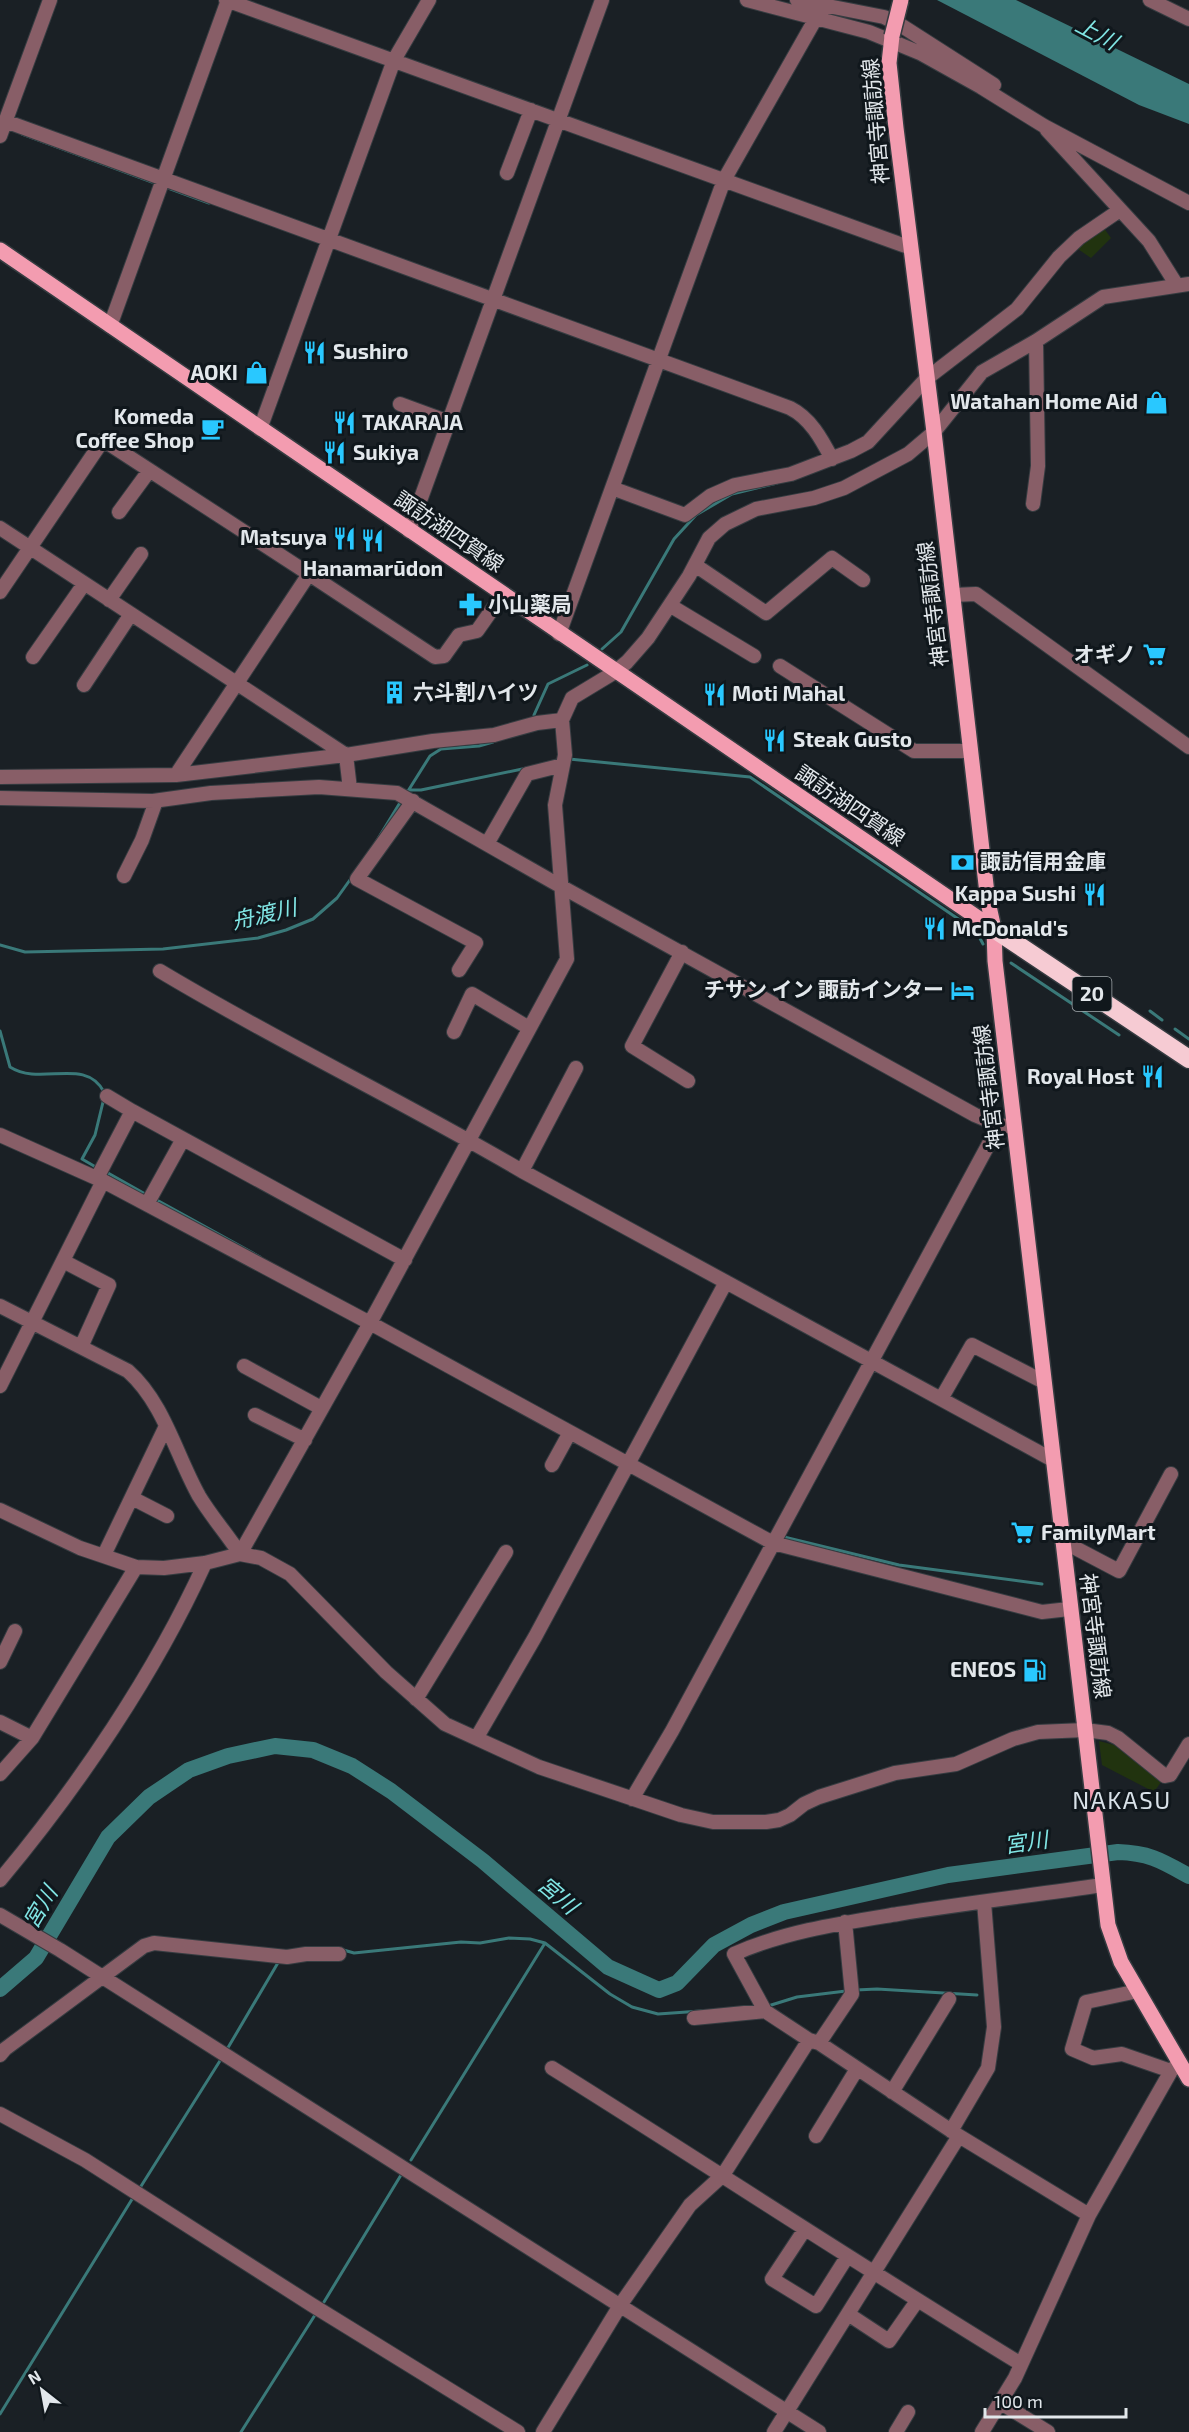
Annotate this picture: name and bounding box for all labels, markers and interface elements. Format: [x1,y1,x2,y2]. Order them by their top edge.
water label: 上川 [1072,10,1125,55]
street label: 神宮寺諏訪線 [857,57,892,185]
place label: Sushiro [333,338,409,363]
restaurant icon: Sushiro [302,339,328,365]
place label: AOKI [191,359,238,384]
shop icon: AOKI [243,360,269,386]
place label: Watahan Home Aid [950,388,1138,413]
shop icon: Watahan Home Aid [1143,389,1169,415]
place label: Komeda Coffee Shop [75,403,194,452]
place label: TAKARAJA [362,409,463,434]
restaurant icon: TAKARAJA [331,410,357,436]
cafe icon: Komeda Coffee Shop [199,416,225,442]
place label: Sukiya [353,439,419,465]
restaurant icon: Sukiya [322,440,348,466]
street label: 諏訪湖四賀線 [391,485,509,576]
place label: Matsuya [240,524,327,550]
restaurant icon: Matsuya [332,525,358,551]
restaurant icon: Hanamarūdon [360,528,386,554]
street label: 神宮寺諏訪線 [911,540,952,668]
place label: Hanamarūdon [303,555,443,580]
place label: 小山薬局 [488,591,572,616]
pharmacy icon: 小山薬局 [457,592,483,618]
place label: オギノ [1074,641,1136,666]
supermarket icon: オギノ [1141,642,1167,668]
place label: 六斗割ハイツ [413,679,539,704]
building icon: 六斗割ハイツ [382,680,408,706]
place label: Moti Mahal [732,680,845,705]
restaurant icon: Moti Mahal [701,681,727,707]
place label: Steak Gusto [793,726,912,751]
restaurant icon: Steak Gusto [762,727,788,753]
street label: 諏訪湖四賀線 [792,759,910,850]
place label: 諏訪信用金庫 [980,848,1106,873]
bank icon: 諏訪信用金庫 [949,849,975,875]
place label: Kappa Sushi [955,880,1076,905]
restaurant icon: Kappa Sushi [1081,881,1107,907]
water label: 舟渡川 [229,892,301,933]
place label: McDonald's [952,915,1068,940]
restaurant icon: McDonald's [921,916,947,942]
place label: チサン イン 諏訪インター [704,976,944,1001]
hotel icon: チサン イン 諏訪インター [949,977,975,1003]
road number: 20 [1072,977,1112,1011]
street label: 神宮寺諏訪線 [967,1023,1008,1151]
place label: Royal Host [1027,1063,1134,1089]
restaurant icon: Royal Host [1139,1064,1165,1090]
place label: FamilyMart [1041,1519,1156,1545]
supermarket icon: FamilyMart [1010,1520,1036,1546]
street label: 神宮寺諏訪線 [1076,1572,1117,1700]
place label: ENEOS [950,1656,1016,1681]
fuel station icon: ENEOS [1021,1657,1047,1683]
district label: NAKASU [1072,1785,1172,1814]
water label: 宮川 [1002,1825,1051,1857]
water label: 宮川 [533,1870,585,1920]
water label: 宮川 [17,1879,63,1932]
north arrow [12,2360,72,2420]
text: N [24,2366,44,2388]
scale bar [985,2381,1126,2419]
text: 100 m [994,2390,1043,2412]

